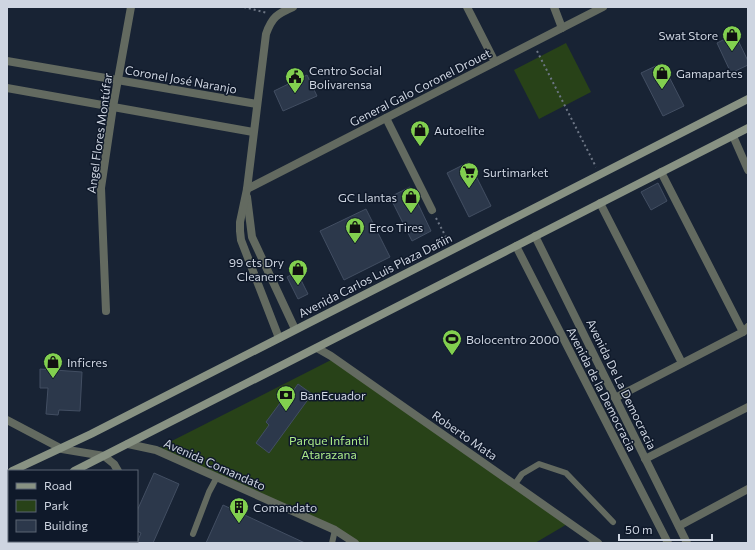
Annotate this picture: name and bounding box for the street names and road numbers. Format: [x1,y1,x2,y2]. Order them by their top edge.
street label: General Galo Coronel Drouet [347,45,493,129]
street label: Coronel José Naranjo [124,62,238,97]
street label: Angel Flores Montúfar [84,72,114,194]
street label: Avenida Carlos Luis Plaza Dañin [296,230,454,320]
street label: Avenida De La Democracia [584,316,660,452]
street label: Avenida de la Democracia [564,324,640,454]
street label: Roberto Mata [430,407,500,463]
street label: Avenida Comandato [162,435,268,493]

